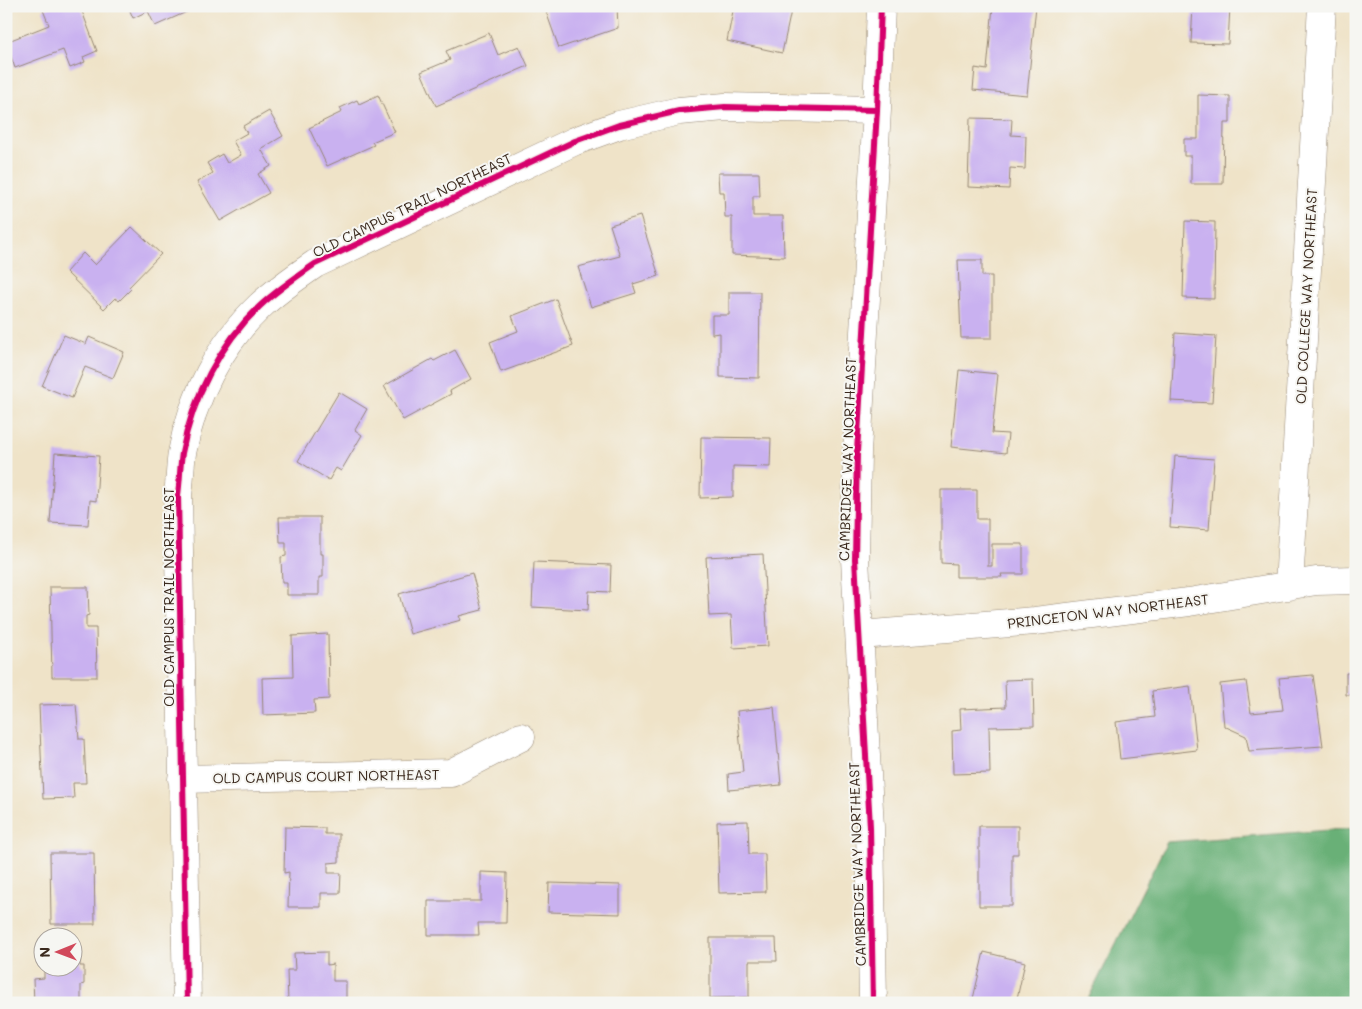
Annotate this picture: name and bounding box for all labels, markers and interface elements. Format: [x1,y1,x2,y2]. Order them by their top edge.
street label: OLD CAMPUS TRAIL NORTHEAST [309,148,515,262]
street label: OLD COLLEGE WAY NORTHEAST [1291,187,1321,405]
street label: CAMBRIDGE WAY NORTHEAST [834,356,860,561]
street label: OLD CAMPUS TRAIL NORTHEAST [159,487,178,707]
street label: PRINCETON WAY NORTHEAST [1006,589,1210,633]
street label: CAMBRIDGE WAY NORTHEAST [844,761,870,966]
street label: OLD CAMPUS COURT NORTHEAST [212,765,440,787]
north arrow [32,926,82,976]
text: N [35,947,54,958]

